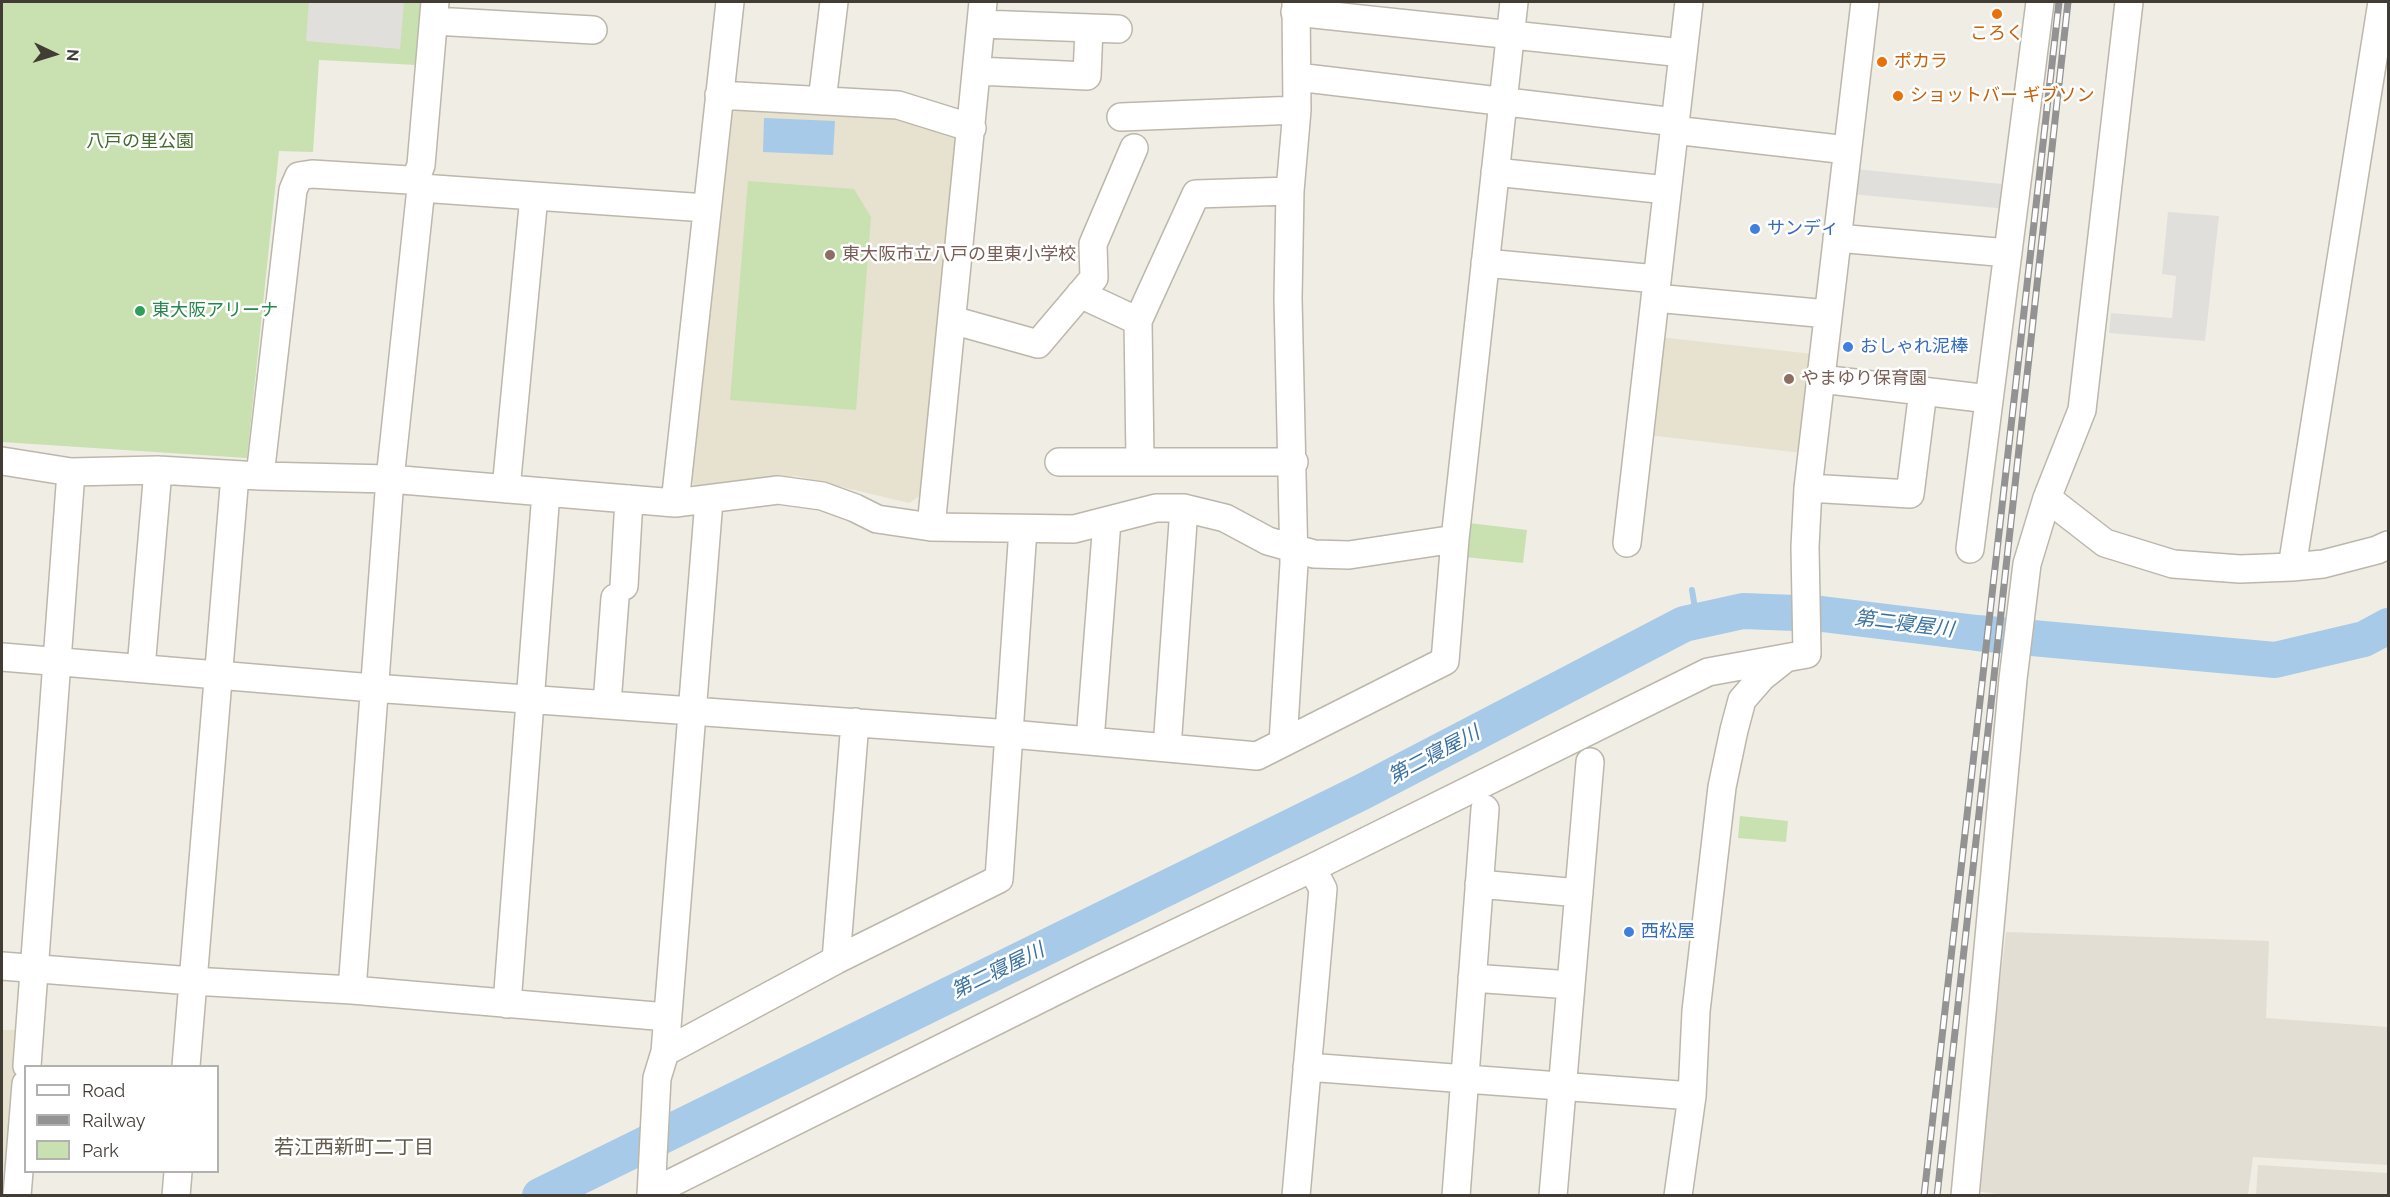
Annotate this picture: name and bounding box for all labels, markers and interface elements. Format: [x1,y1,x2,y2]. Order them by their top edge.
marker: ころく [1990,7,2004,21]
place label: ころく [1970,23,2024,45]
north arrow [24,24,84,84]
text: N [63,49,82,62]
place label: ポカラ [1894,51,1948,73]
marker: ポカラ [1875,55,1889,69]
place label: ショットバー ギブソン [1910,85,2095,107]
marker: ショットバー ギブソン [1891,89,1905,103]
park label: 八戸の里公園 [86,131,194,153]
place label: サンディ [1767,218,1839,240]
marker: サンディ [1748,222,1762,236]
place label: 東大阪市立八戸の里東小学校 [842,244,1076,266]
marker: 東大阪市立八戸の里東小学校 [823,248,837,262]
place label: 東大阪アリーナ [152,300,278,322]
marker: 東大阪アリーナ [133,304,147,318]
place label: おしゃれ泥棒 [1860,336,1968,358]
marker: おしゃれ泥棒 [1841,340,1855,354]
place label: やまゆり保育園 [1801,368,1927,390]
marker: やまゆり保育園 [1782,372,1796,386]
water label: 第二寝屋川 [1853,606,1955,642]
water label: 第二寝屋川 [1384,721,1484,789]
place label: 西松屋 [1641,921,1695,943]
marker: 西松屋 [1622,925,1636,939]
water label: 第二寝屋川 [948,938,1048,1004]
legend [24,1065,219,1173]
text: Road [82,1080,125,1101]
text: Railway [82,1110,146,1131]
district label: 若江西新町二丁目 [274,1136,434,1160]
text: Park [82,1140,119,1161]

